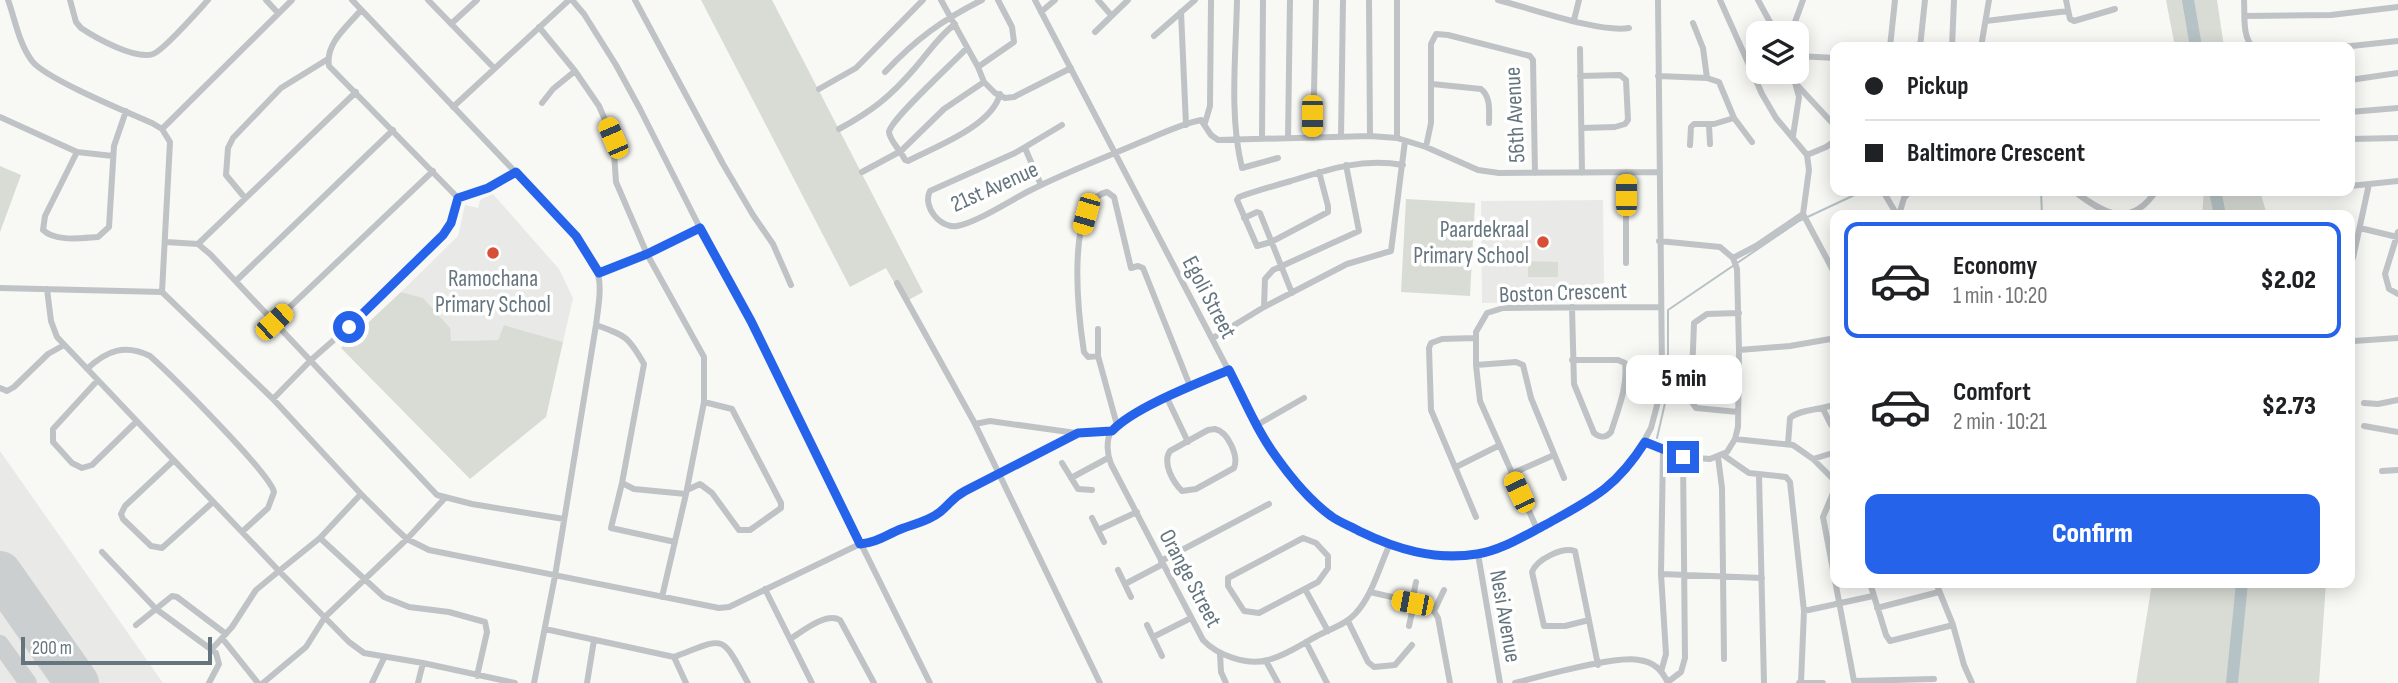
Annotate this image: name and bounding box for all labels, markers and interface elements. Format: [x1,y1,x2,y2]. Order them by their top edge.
map controls [1746,21,1809,84]
button: layers [1746,21,1809,84]
street label: 56th Avenue [1499,66,1531,164]
text: Pickup [1907,71,1969,102]
car [1302,95,1323,137]
car [596,115,631,161]
text: Baltimore Crescent [1907,138,2085,169]
street label: 21st Avenue [946,155,1042,219]
car [1616,174,1637,216]
car [1071,191,1102,237]
place label: Paardekraal Primary School [1413,216,1529,270]
marker: Paardekraal Primary School [1535,234,1551,250]
marker: Ramochana Primary School [485,245,501,261]
icon: car [1869,249,1932,312]
street label: Egoli Street [1176,251,1242,343]
text: Economy [1953,251,2037,282]
place label: Ramochana Primary School [435,265,551,319]
text: $2.02 [2261,265,2316,296]
street label: Boston Crescent [1499,277,1628,309]
text: 1 min · 10:20 [1953,282,2048,310]
car [252,300,297,344]
route start [333,311,365,343]
callout: 5 min [1625,356,1741,405]
text: 5 min [1662,365,1706,393]
icon: car [1869,375,1932,438]
text: Comfort [1953,377,2031,408]
text: $2.73 [2262,391,2316,422]
text: 2 min · 10:21 [1953,408,2047,436]
route end [1667,441,1699,473]
car [1501,469,1538,515]
button: Confirm [1865,494,2320,574]
street label: Orange Street [1153,525,1228,632]
street label: Nesi Avenue [1483,568,1527,665]
car [1390,589,1435,617]
scale bar [21,634,212,666]
text: 200 m [32,637,72,660]

